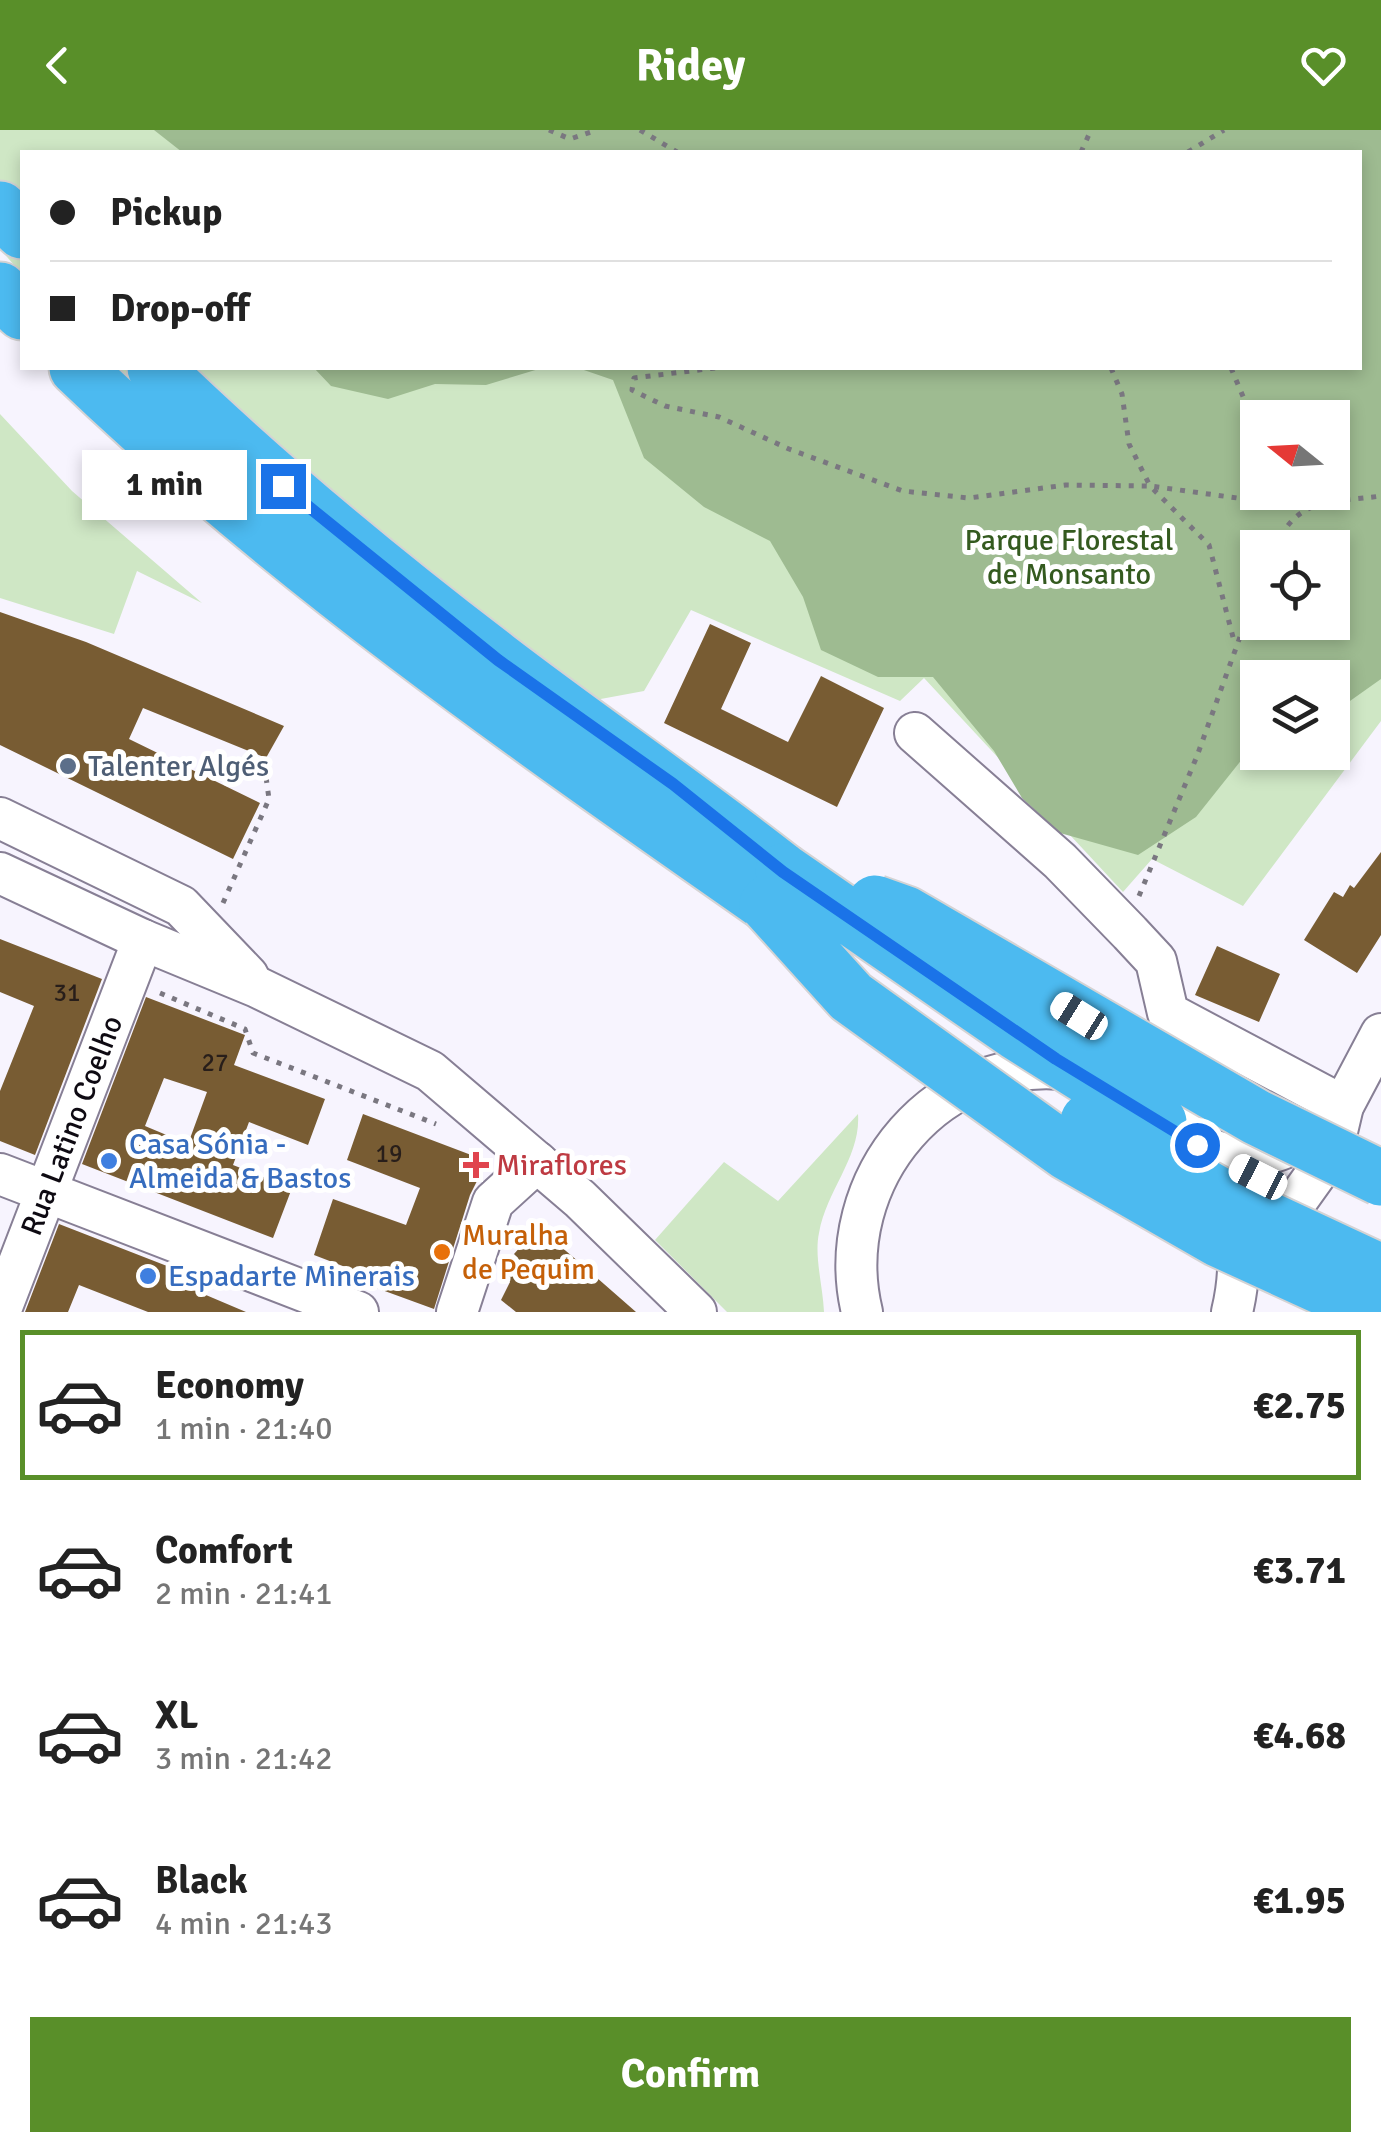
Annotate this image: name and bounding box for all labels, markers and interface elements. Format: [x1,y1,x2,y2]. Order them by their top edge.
icon: back [30,38,85,93]
text: Ridey [636,38,745,93]
icon: heart [1296,38,1351,93]
text: Pickup [110,189,222,236]
text: Drop-off [110,285,250,332]
north arrow [1240,400,1350,510]
map controls [1240,400,1350,770]
callout: 1 min [83,451,248,521]
route end [261,464,306,509]
text: 1 min [126,465,203,504]
park label: Parque Florestal de Monsanto [964,522,1174,593]
button: locate [1240,530,1350,640]
button: layers [1240,660,1350,770]
place label: Talenter Algés [88,748,269,785]
marker: Talenter Algés [57,755,79,777]
house number: 31 [53,977,81,1008]
car [1046,987,1112,1045]
street label: Rua Latino Coelho [13,1010,131,1241]
house number: 27 [201,1047,229,1078]
route start [1175,1123,1220,1168]
place label: Casa Sónia - Almeida & Bastos [129,1126,351,1197]
house number: 19 [375,1138,403,1169]
place label: Miraflores [496,1147,627,1184]
marker: Casa Sónia - Almeida & Bastos [98,1150,120,1172]
car [1224,1150,1292,1204]
marker: Miraflores [465,1154,487,1176]
place label: Muralha de Pequim [462,1217,595,1288]
marker: Muralha de Pequim [431,1241,453,1263]
place label: Espadarte Minerais [168,1258,415,1295]
marker: Espadarte Minerais [137,1265,159,1287]
icon: car [35,1360,125,1450]
text: Economy [155,1362,304,1409]
text: €2.75 [1253,1382,1346,1429]
text: 1 min · 21:40 [155,1409,333,1448]
icon: car [35,1525,125,1615]
text: Comfort [155,1527,293,1574]
text: €3.71 [1253,1547,1346,1594]
text: 2 min · 21:41 [155,1574,333,1613]
icon: car [35,1690,125,1780]
text: XL [155,1692,198,1739]
text: €4.68 [1253,1712,1346,1759]
text: 3 min · 21:42 [155,1739,333,1778]
icon: car [35,1855,125,1945]
text: Black [155,1857,248,1904]
text: €1.95 [1253,1877,1346,1924]
text: 4 min · 21:43 [155,1904,333,1943]
button: Confirm [30,2017,1351,2132]

